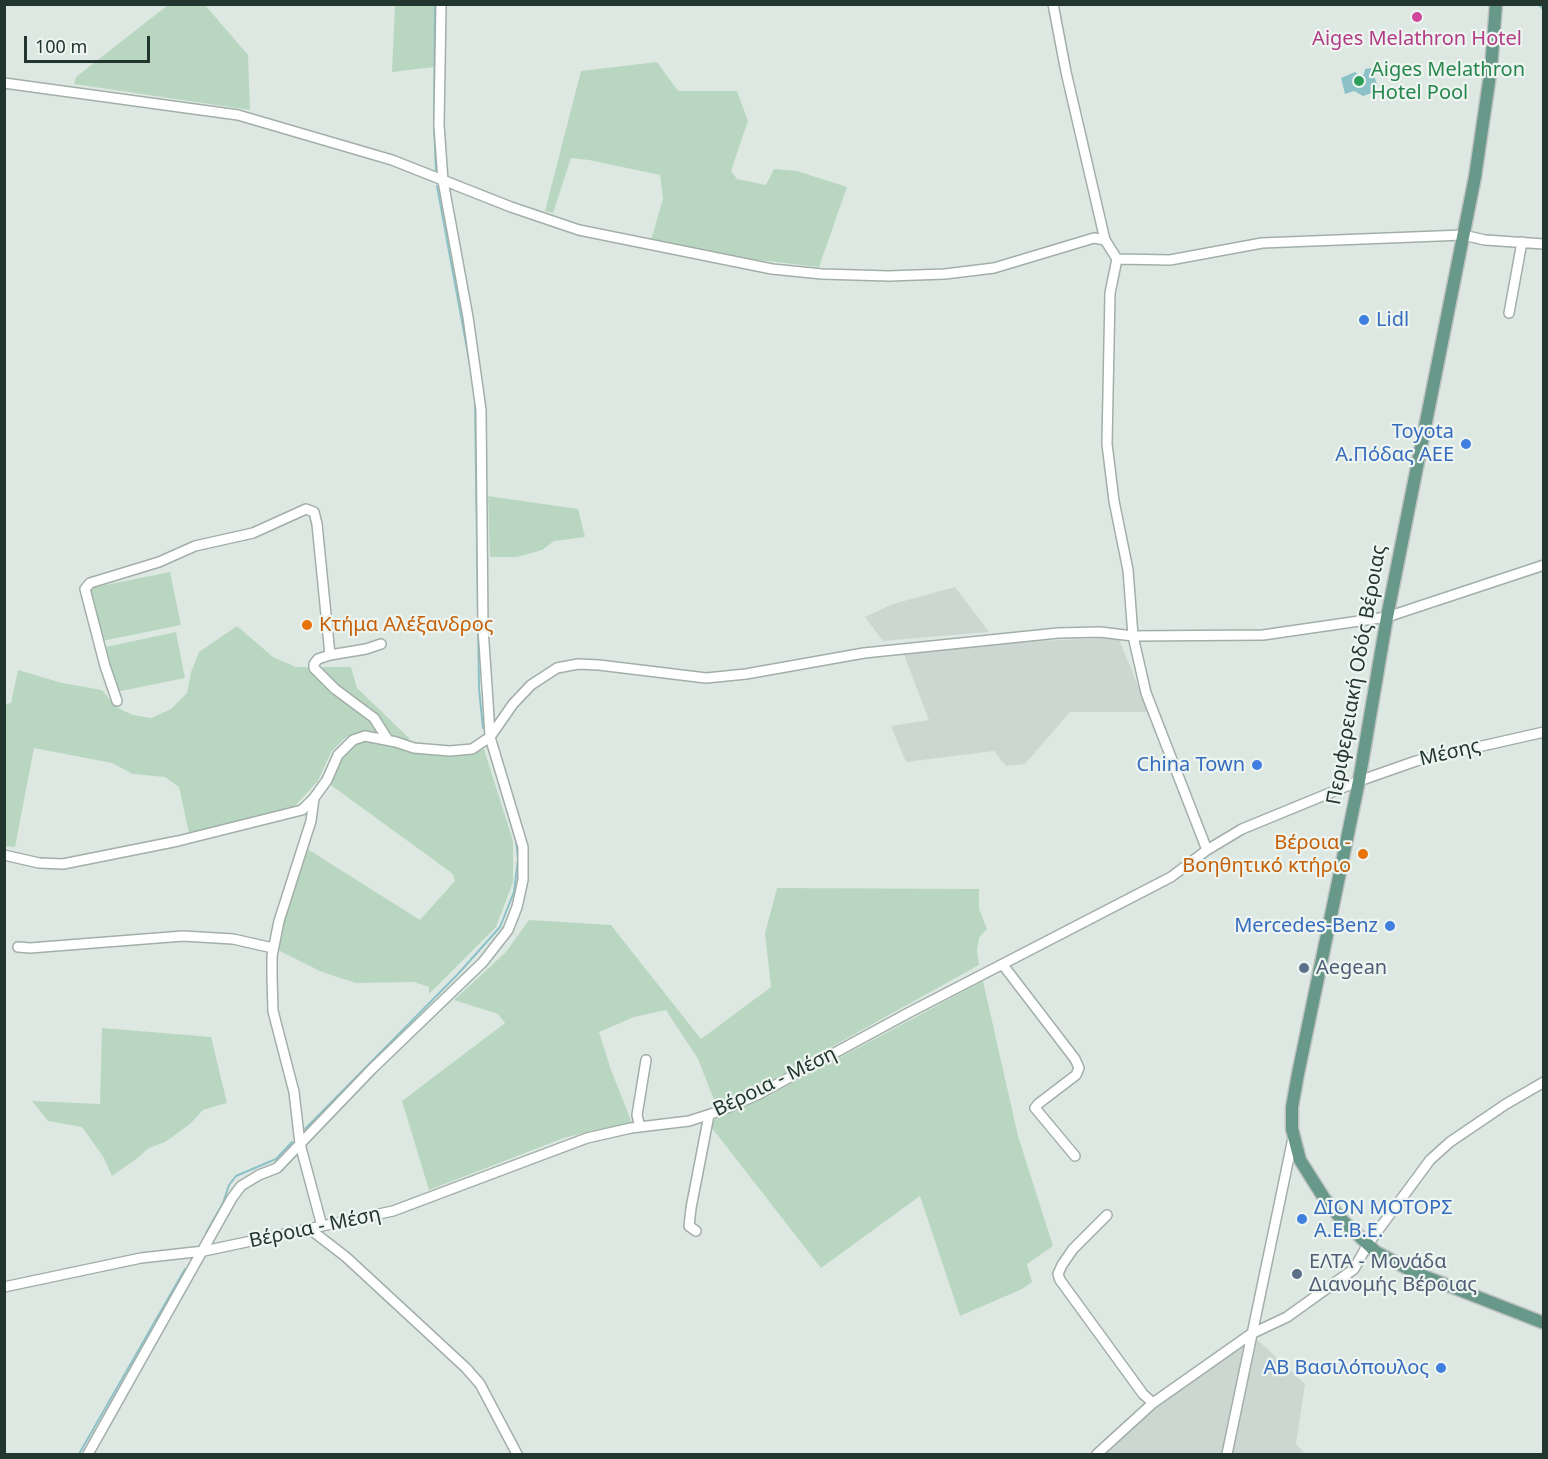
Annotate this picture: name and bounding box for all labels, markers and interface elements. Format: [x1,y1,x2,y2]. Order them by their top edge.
marker: Aiges Melathron Hotel [1410,10,1424,24]
scale bar [27,24,153,62]
place label: Aiges Melathron Hotel [1312,27,1522,51]
text: 100 m [35,34,87,58]
place label: Aiges Melathron Hotel Pool [1371,58,1525,105]
marker: Aiges Melathron Hotel Pool [1352,74,1366,88]
place label: Lidl [1376,308,1409,332]
marker: Lidl [1357,313,1371,327]
place label: Toyota Α.Πόδας ΑΕΕ [1335,420,1454,467]
marker: Toyota Α.Πόδας ΑΕΕ [1459,437,1473,451]
street label: Περιφερειακή Οδός Βέροιας [1322,543,1392,807]
place label: Κτήμα Αλέξανδρος [319,613,494,637]
marker: Κτήμα Αλέξανδρος [300,618,314,632]
street label: Μέσης [1417,734,1483,772]
place label: China Town [1137,753,1245,777]
marker: China Town [1250,758,1264,772]
place label: Βέροια - Βοηθητικό κτήριο [1182,831,1351,878]
marker: Βέροια - Βοηθητικό κτήριο [1356,847,1370,861]
place label: Mercedes-Benz [1234,914,1378,938]
marker: Mercedes-Benz [1383,919,1397,933]
place label: Aegean [1316,956,1387,980]
marker: Aegean [1297,961,1311,975]
street label: Βέροια - Μέση [710,1042,840,1122]
place label: ΔΙΟΝ ΜΟΤΟΡΣ Α.Ε.Β.Ε. [1314,1196,1453,1243]
street label: Βέροια - Μέση [247,1202,383,1254]
marker: ΔΙΟΝ ΜΟΤΟΡΣ Α.Ε.Β.Ε. [1295,1212,1309,1226]
place label: ΕΛΤΑ - Μονάδα Διανομής Βέροιας [1309,1250,1477,1297]
marker: ΕΛΤΑ - Μονάδα Διανομής Βέροιας [1290,1267,1304,1281]
place label: ΑΒ Βασιλόπουλος [1263,1356,1429,1380]
marker: ΑΒ Βασιλόπουλος [1434,1361,1448,1375]

